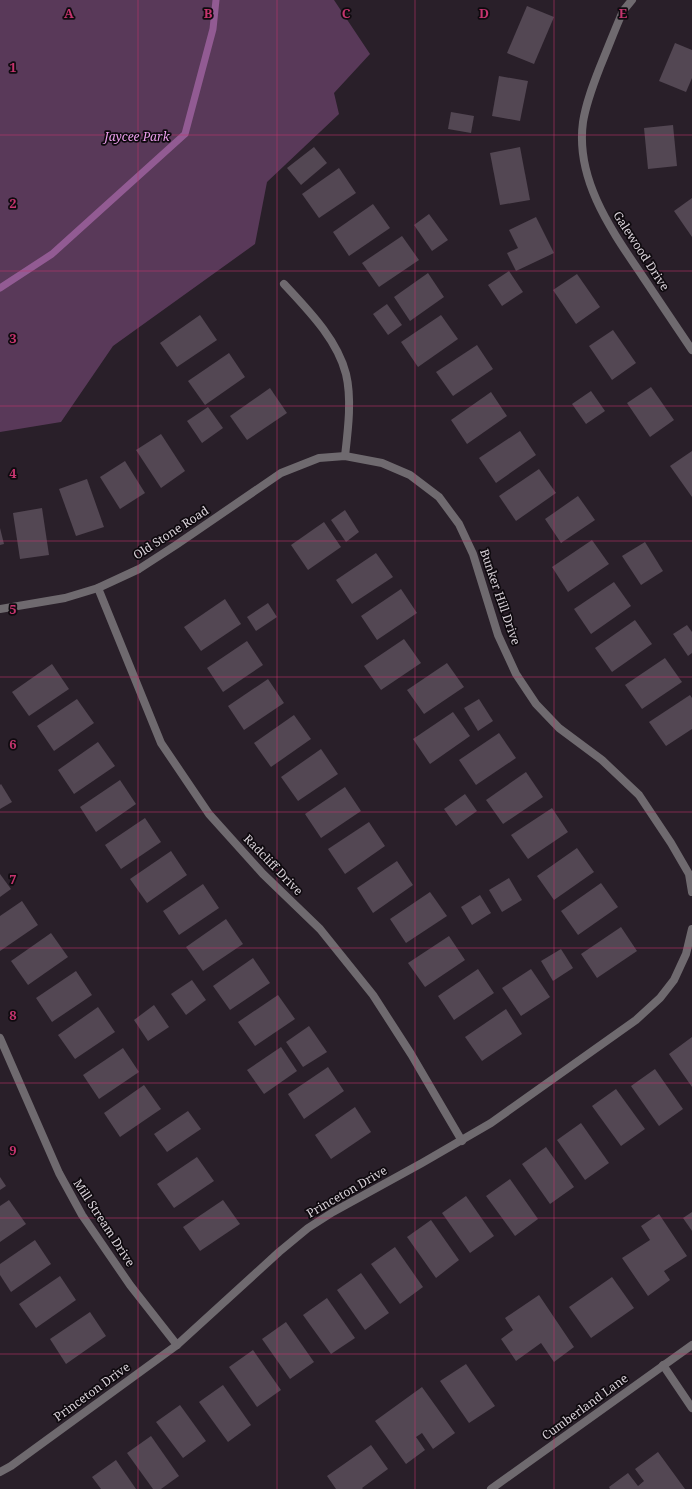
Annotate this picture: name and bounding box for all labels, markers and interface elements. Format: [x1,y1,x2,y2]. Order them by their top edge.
text: A [64,4,74,22]
text: B [204,4,213,22]
text: C [342,4,351,22]
text: D [479,4,489,22]
text: E [619,4,628,22]
text: 1 [9,58,17,76]
park label: Jaycee Park [103,128,171,145]
text: 2 [9,194,17,212]
street label: Galewood Drive [609,208,674,294]
text: 3 [9,329,17,347]
text: 4 [9,464,17,482]
street label: Old Stone Road [130,501,212,563]
street label: Bunker Hill Drive [476,546,525,647]
text: 5 [9,600,17,618]
text: 6 [9,735,17,753]
street label: Radcliff Drive [240,830,307,899]
text: 7 [9,870,17,888]
text: 8 [9,1006,17,1024]
text: 9 [9,1141,17,1159]
street label: Princeton Drive [303,1162,390,1222]
street label: Mill Stream Drive [70,1176,139,1270]
street label: Princeton Drive [50,1358,133,1425]
street label: Cumberland Lane [538,1369,631,1444]

